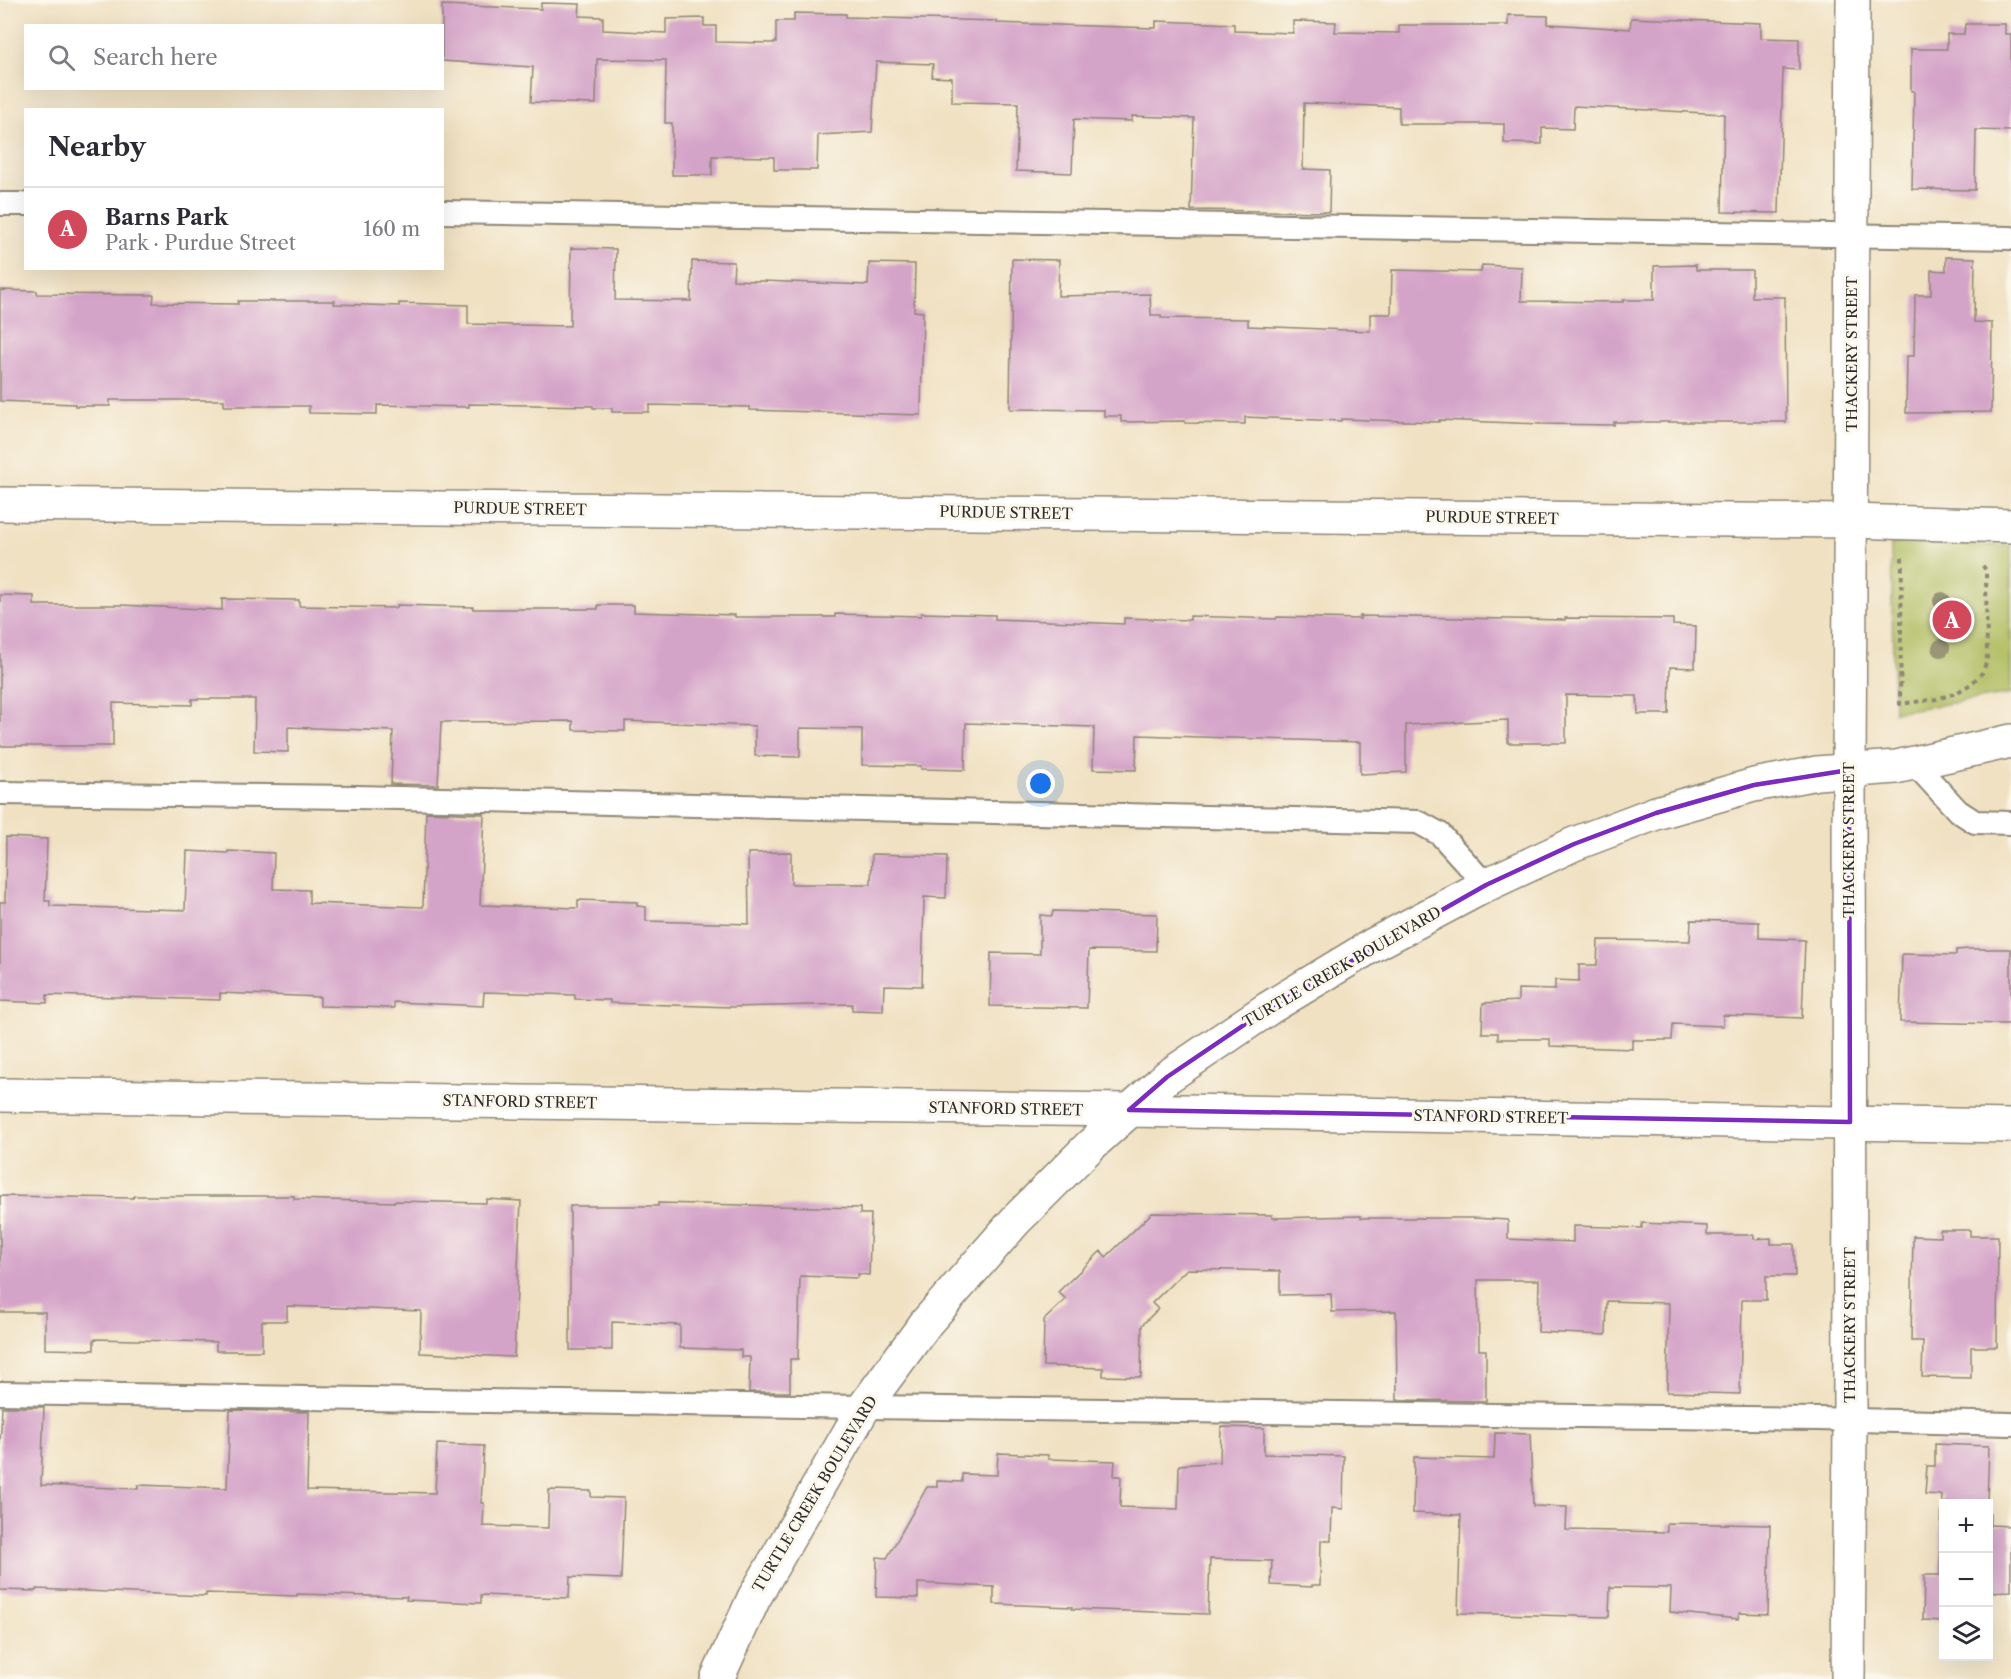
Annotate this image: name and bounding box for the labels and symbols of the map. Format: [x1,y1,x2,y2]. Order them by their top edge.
street label: THACKERY STREET [1842,275,1861,432]
street label: PURDUE STREET [453,498,588,519]
street label: PURDUE STREET [939,502,1074,523]
street label: PURDUE STREET [1425,507,1560,528]
pin: A [1932,598,1972,642]
street label: THACKERY STREET [1839,761,1858,918]
your location [1026,769,1055,798]
street label: TURTLE CREEK BOULEVARD [1239,902,1444,1031]
street label: STANFORD STREET [442,1091,598,1112]
street label: STANFORD STREET [928,1098,1084,1119]
street label: STANFORD STREET [1413,1106,1569,1127]
street label: THACKERY STREET [1840,1246,1859,1403]
street label: TURTLE CREEK BOULEVARD [748,1392,881,1595]

